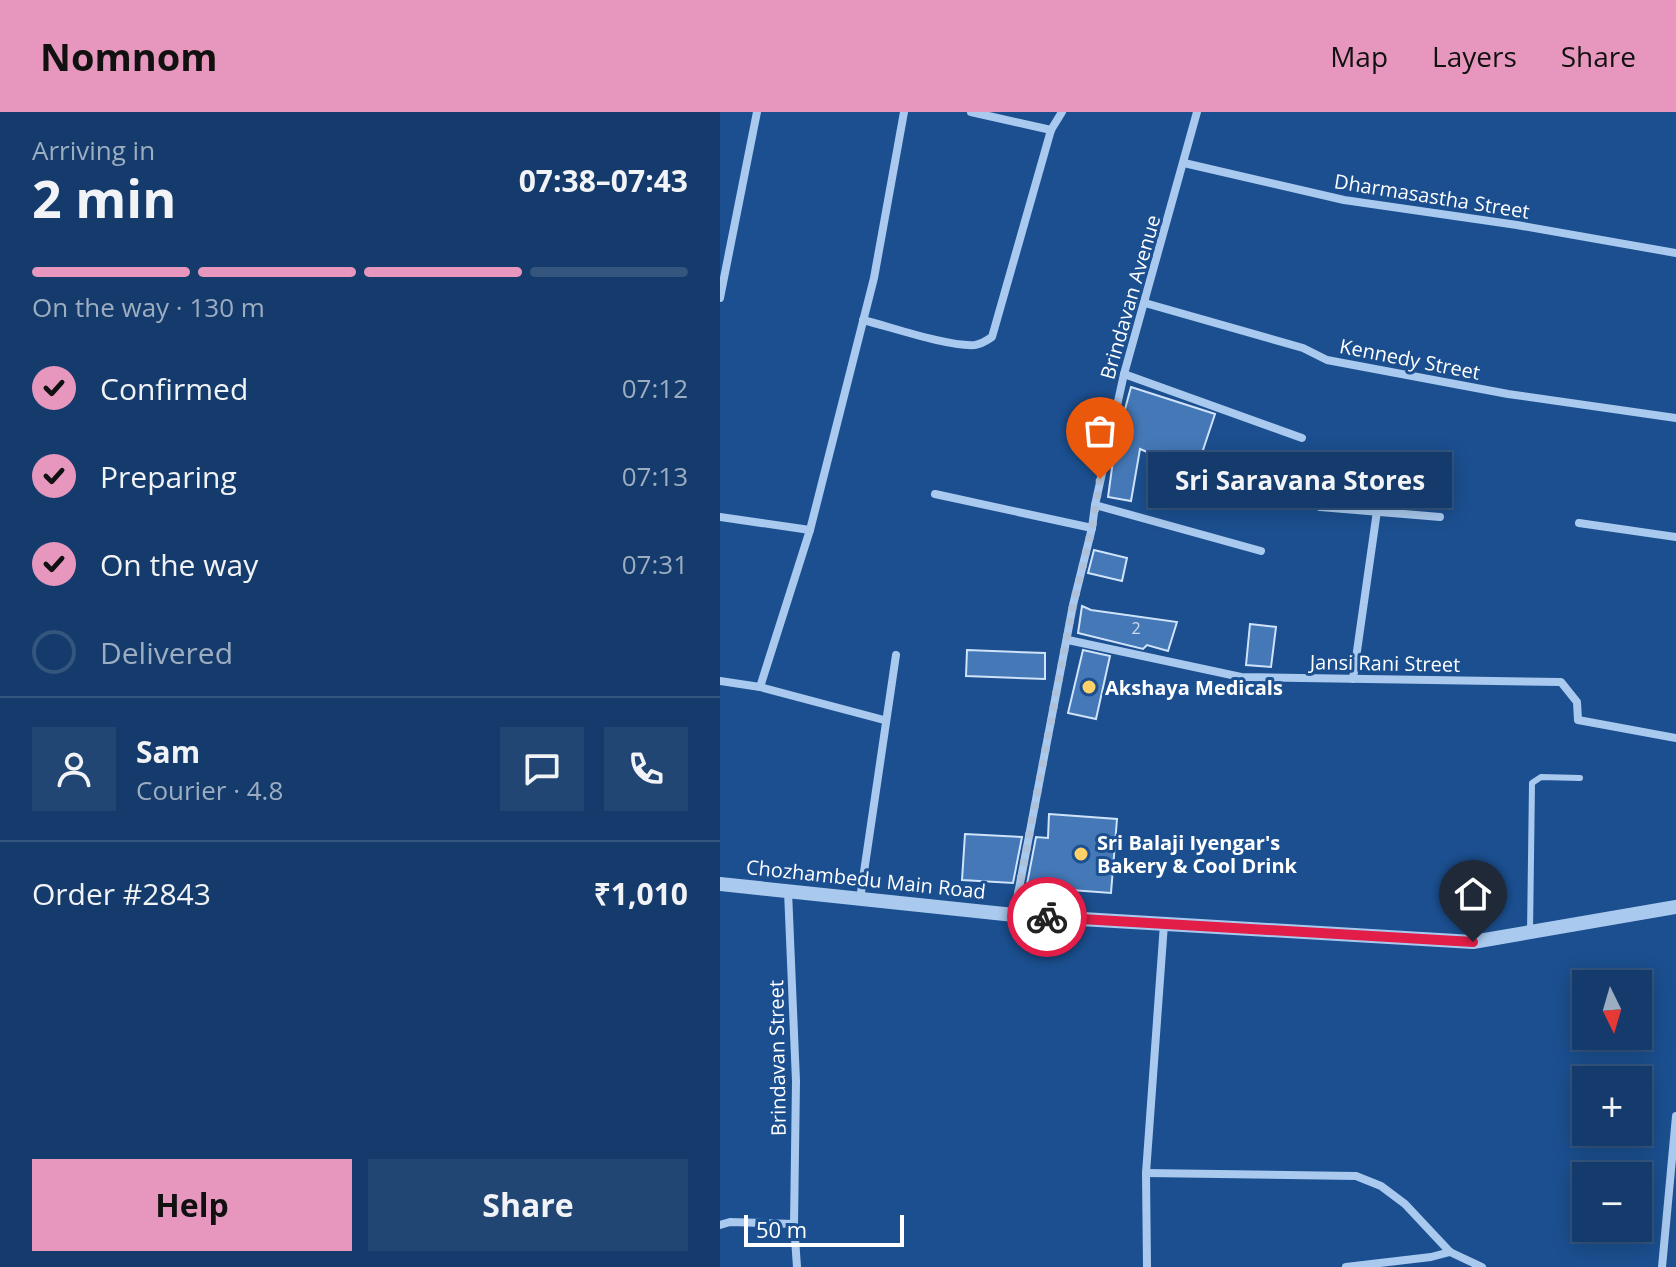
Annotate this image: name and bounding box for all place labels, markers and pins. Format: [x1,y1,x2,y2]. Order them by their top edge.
pin [1066,397,1134,479]
callout: Sri Saravana Stores [1148,451,1452,507]
place label: Akshaya Medicals [1105,674,1283,701]
marker: Akshaya Medicals [1080,678,1098,696]
place label: Sri Balaji Iyengar's Bakery & Cool Drink [1097,829,1298,879]
marker: Sri Balaji Iyengar's Bakery & Cool Drink [1072,845,1090,863]
pin [1439,860,1507,942]

